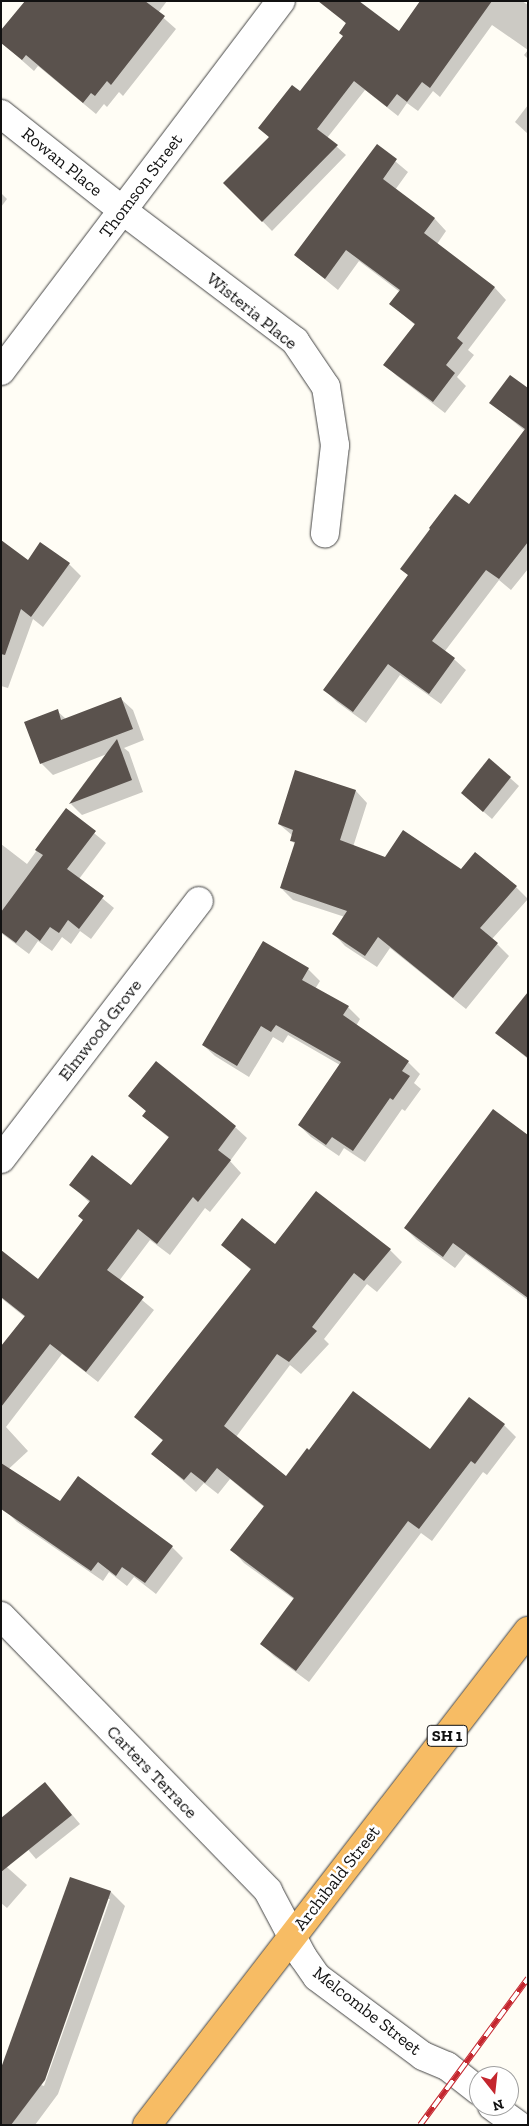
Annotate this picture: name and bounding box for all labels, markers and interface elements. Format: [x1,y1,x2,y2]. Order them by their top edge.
street label: Rowan Place [17,123,107,201]
street label: Thomson Street [95,130,187,242]
street label: Wisteria Place [202,268,302,354]
street label: Elmwood Grove [54,975,146,1085]
street label: Carters Terrace [102,1721,202,1823]
road number: SH 1 [426,1722,468,1750]
street label: Archibald Street [289,1821,385,1935]
street label: Melcombe Street [309,1962,425,2060]
north arrow [469,2066,519,2116]
text: N [491,2095,505,2115]

